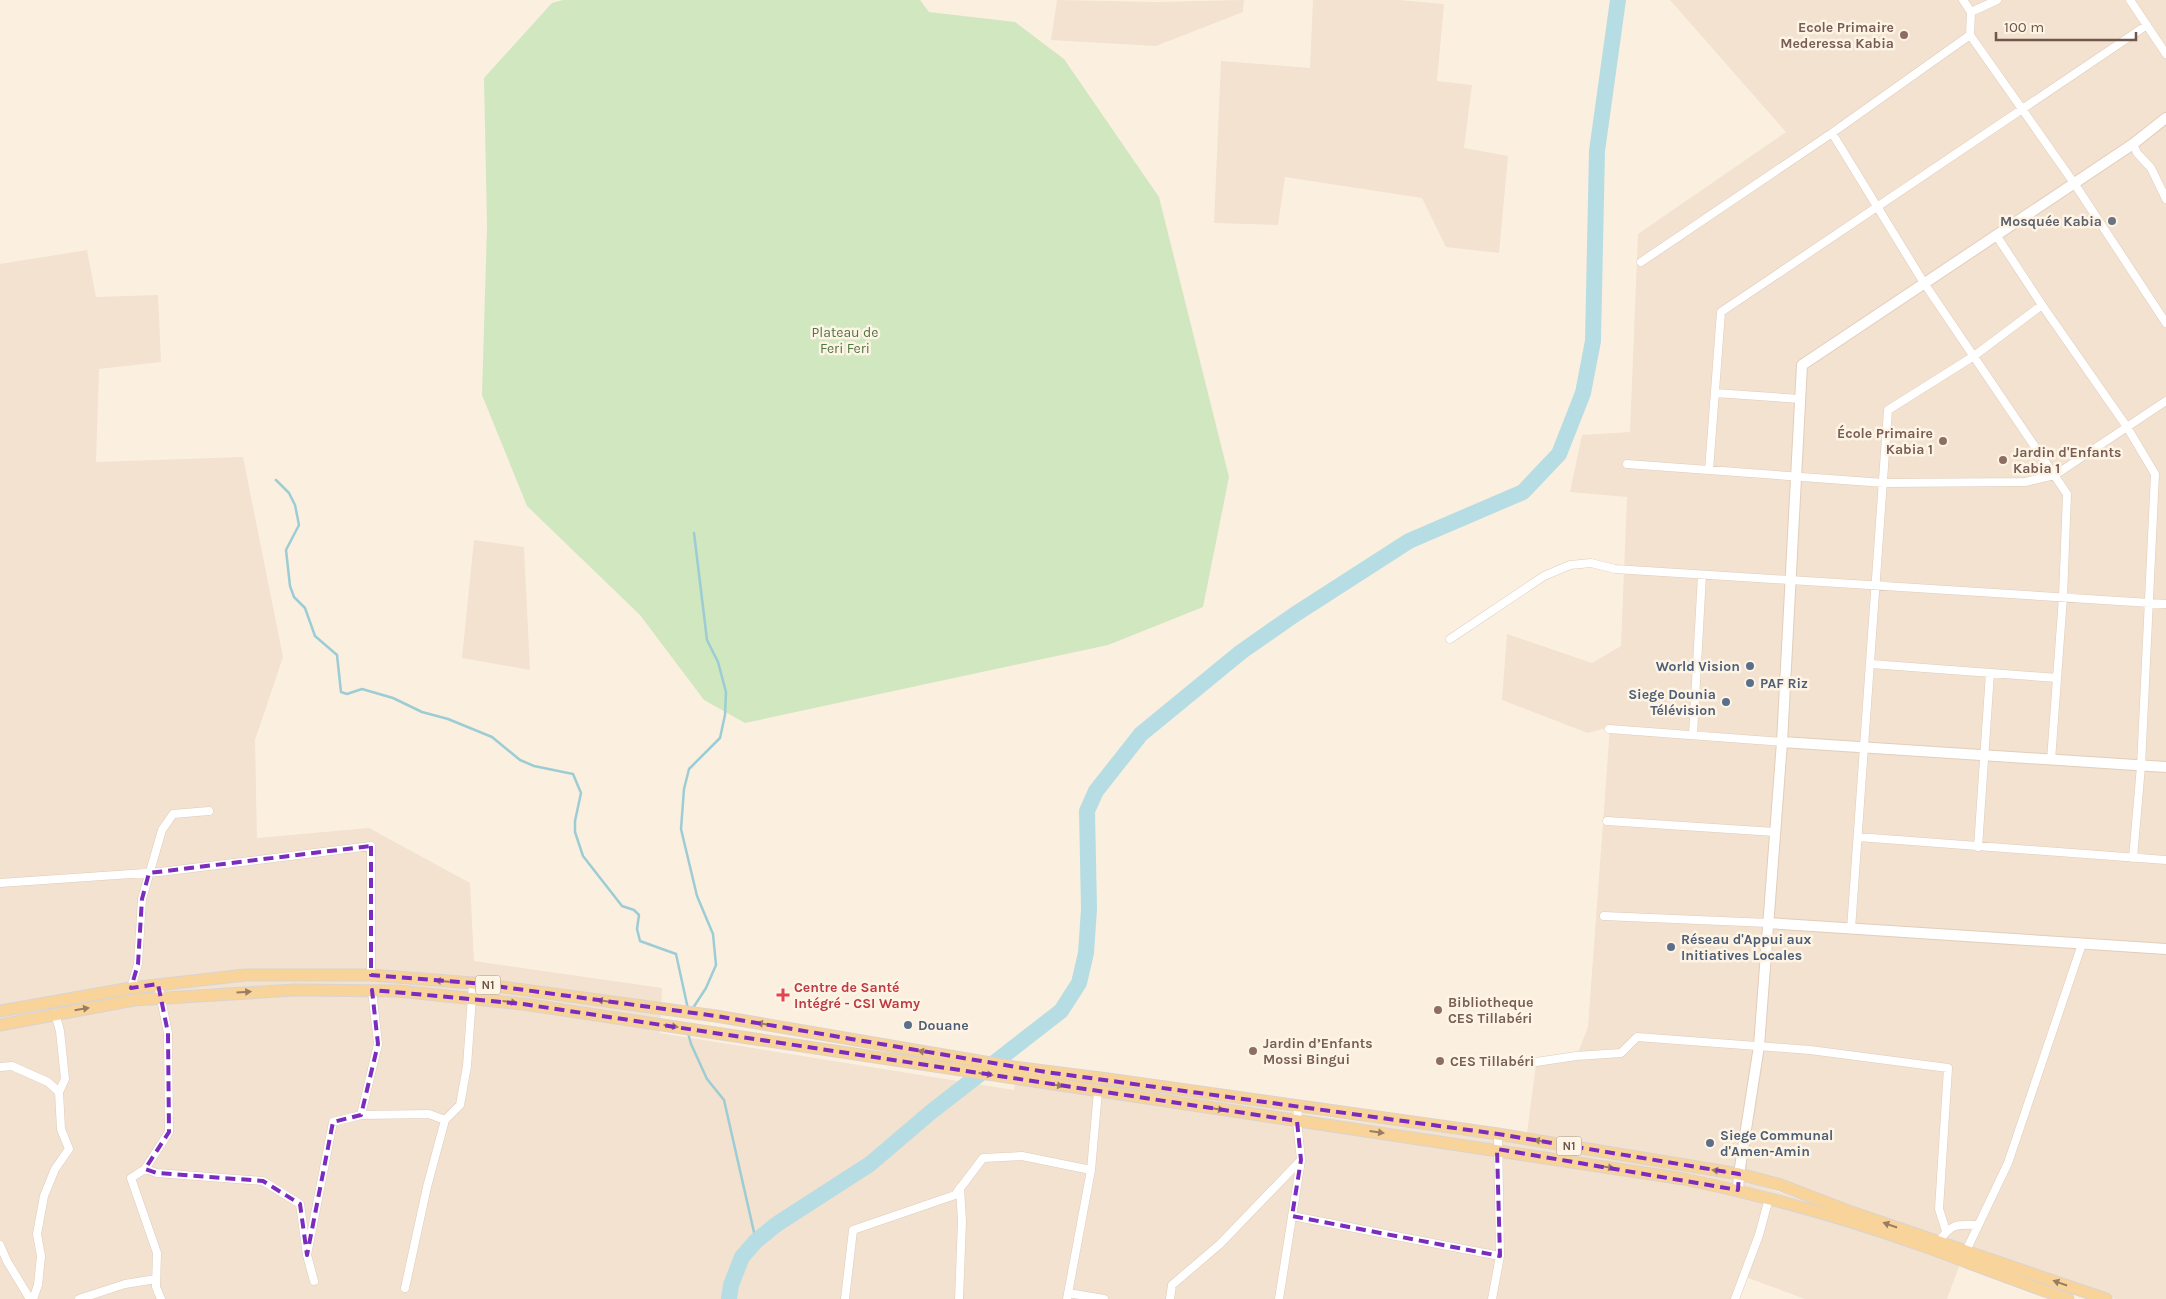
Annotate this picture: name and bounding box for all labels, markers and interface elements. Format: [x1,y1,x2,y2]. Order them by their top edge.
scale bar [1996,10,2136,42]
text: 100 m [2004,18,2044,36]
place label: Ecole Primaire Mederessa Kabia [1780,19,1894,52]
marker: Ecole Primaire Mederessa Kabia [1898,29,1910,41]
place label: Mosquée Kabia [2000,213,2102,230]
marker: Mosquée Kabia [2106,215,2118,227]
park label: Plateau de Feri Feri [812,324,878,357]
place label: École Primaire Kabia 1 [1837,424,1933,458]
marker: École Primaire Kabia 1 [1937,435,1949,447]
place label: Jardin d'Enfants Kabia 1 [2013,444,2121,477]
marker: Jardin d'Enfants Kabia 1 [1997,454,2009,466]
place label: World Vision [1656,658,1740,675]
marker: World Vision [1744,660,1756,672]
place label: PAF Riz [1760,675,1808,692]
marker: PAF Riz [1744,677,1756,689]
place label: Siege Dounia Télévision [1628,686,1716,719]
marker: Siege Dounia Télévision [1720,696,1732,708]
place label: Réseau d'Appui aux Initiatives Locales [1681,931,1812,964]
marker: Réseau d'Appui aux Initiatives Locales [1665,941,1677,953]
one-way arrow [434,976,450,984]
road number: N1 [476,976,500,994]
place label: Centre de Santé Intégré - CSI Wamy [794,979,920,1012]
one-way arrow [236,988,252,996]
marker: Centre de Santé Intégré - CSI Wamy [776,988,790,1002]
place label: Bibliotheque CES Tillabéri [1448,994,1533,1027]
one-way arrow [595,997,611,1005]
one-way arrow [503,998,519,1006]
one-way arrow [75,1004,91,1012]
marker: Bibliotheque CES Tillabéri [1432,1004,1444,1016]
place label: Douane [918,1017,969,1034]
marker: Douane [902,1019,914,1031]
one-way arrow [756,1020,772,1028]
one-way arrow [664,1022,680,1030]
place label: Jardin d’Enfants Mossi Bingui [1263,1035,1373,1068]
marker: Jardin d’Enfants Mossi Bingui [1247,1045,1259,1057]
one-way arrow [916,1047,932,1055]
place label: CES Tillabéri [1450,1053,1534,1070]
marker: CES Tillabéri [1434,1055,1446,1067]
one-way arrow [978,1071,994,1079]
one-way arrow [1048,1081,1064,1089]
one-way arrow [1209,1105,1225,1113]
place label: Siege Communal d'Amen-Amin [1720,1127,1833,1160]
one-way arrow [1370,1129,1386,1137]
road number: N1 [1556,1136,1582,1156]
one-way arrow [1533,1137,1549,1145]
marker: Siege Communal d'Amen-Amin [1704,1137,1716,1149]
one-way arrow [1600,1163,1616,1171]
one-way arrow [1710,1166,1726,1174]
one-way arrow [1882,1221,1897,1229]
one-way arrow [2053,1279,2068,1286]

